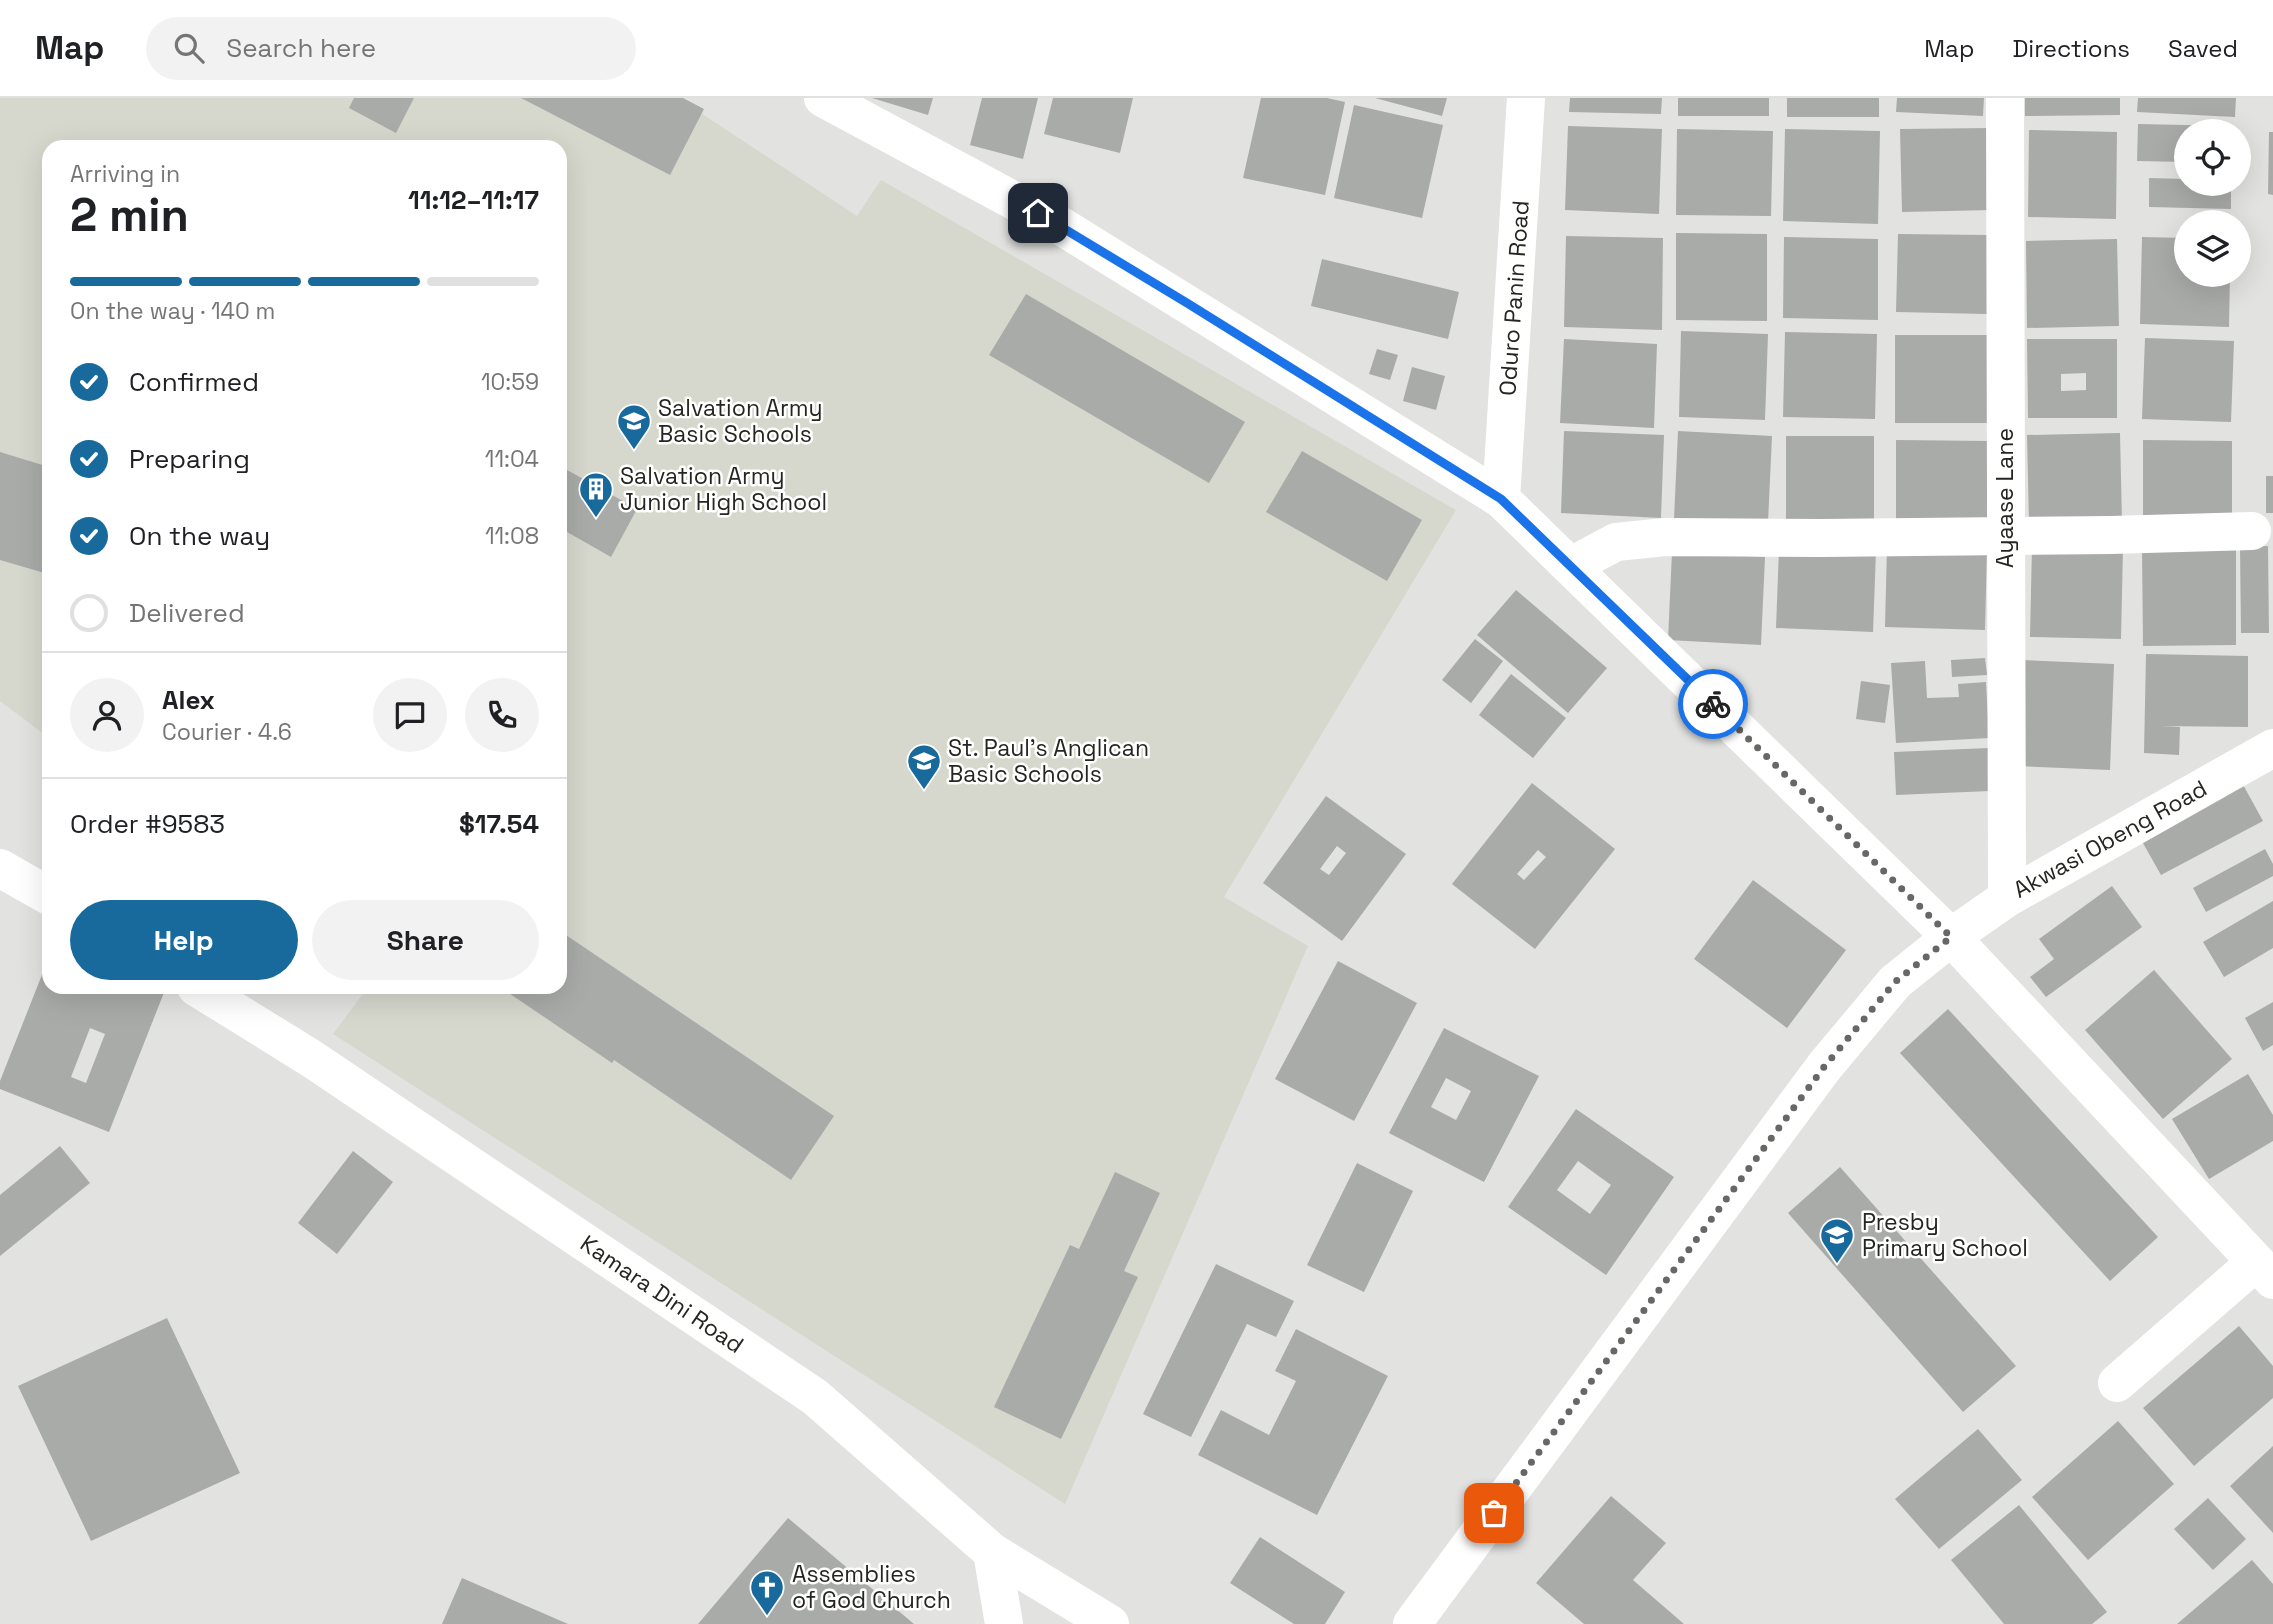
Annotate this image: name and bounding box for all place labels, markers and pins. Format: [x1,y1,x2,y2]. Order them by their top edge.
pin [1008,183,1068,243]
place label: Salvation Army Basic Schools [658,393,822,449]
school or university icon: Salvation Army Basic Schools [615,402,653,451]
place label: Salvation Army Junior High School [620,461,827,517]
building icon: Salvation Army Junior High School [577,470,615,519]
place label: St. Paul's Anglican Basic Schools [948,733,1149,789]
school or university icon: St. Paul's Anglican Basic Schools [905,742,943,791]
place label: Presby Primary School [1862,1207,2028,1263]
school or university icon: Presby Primary School [1818,1216,1856,1265]
pin [1464,1483,1524,1543]
place label: Assemblies of God Church [792,1559,951,1615]
church icon: Assemblies of God Church [748,1568,786,1617]

